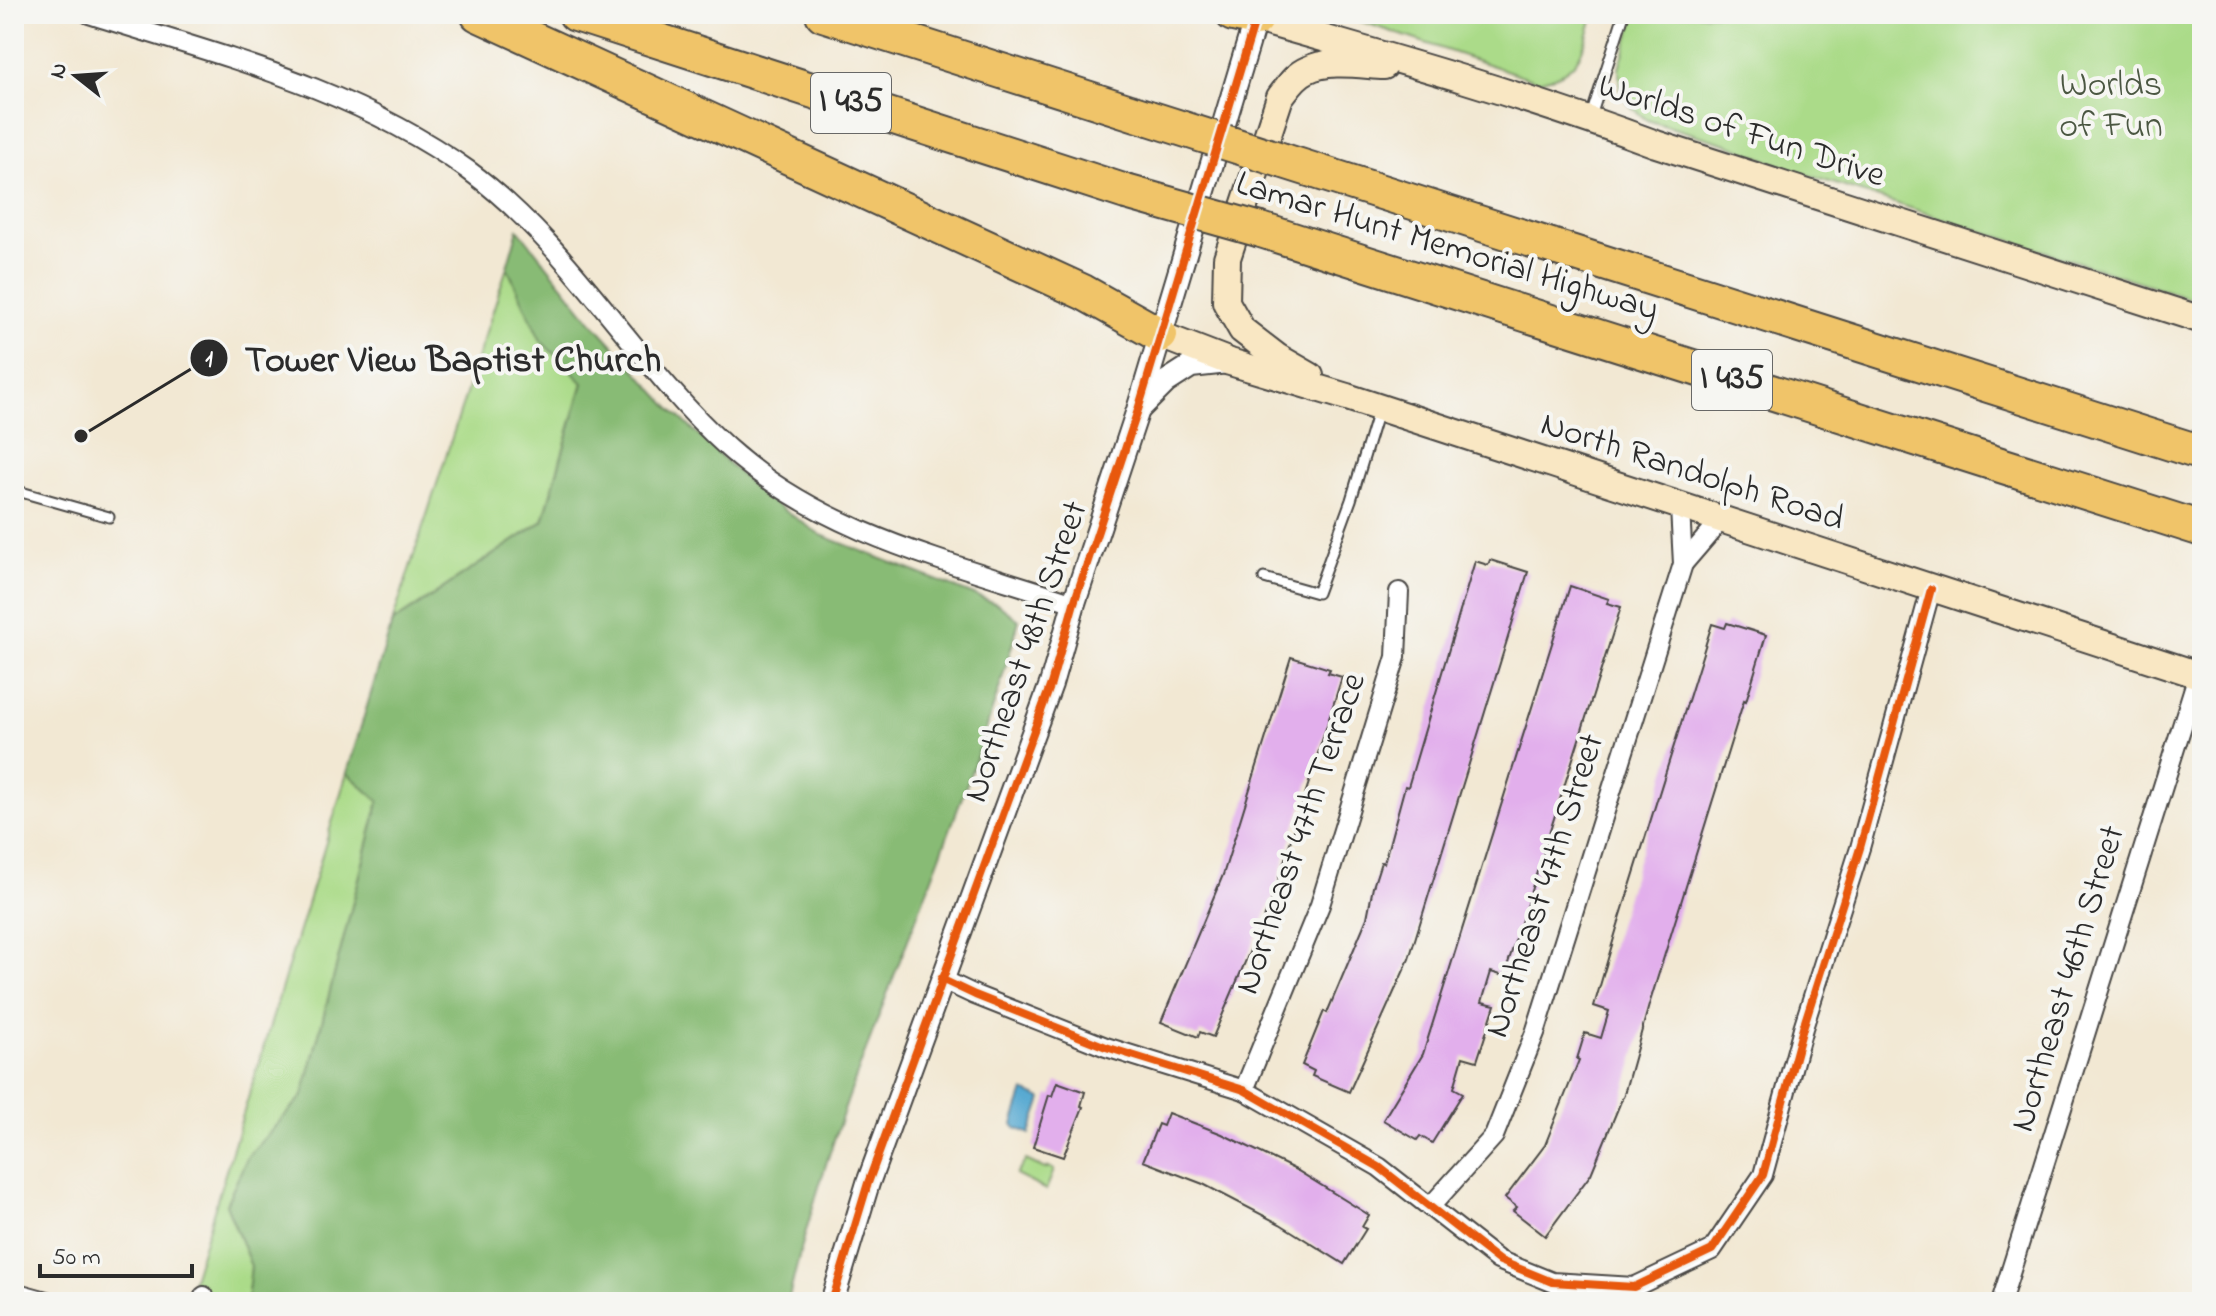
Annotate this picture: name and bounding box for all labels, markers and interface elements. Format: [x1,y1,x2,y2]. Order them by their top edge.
north arrow [36,36,116,116]
text: N [42,59,77,83]
park label: Worlds of Fun [2059,60,2163,154]
street label: Worlds of Fun Drive [1591,61,1892,204]
road number: I 435 [811,73,891,133]
street label: Lamar Hunt Memorial Highway [1229,158,1665,338]
callout: Tower View Baptist Church [189,327,677,389]
text: Tower View Baptist Church [245,334,661,390]
text: 1 [205,343,213,378]
road number: I 435 [1692,350,1772,410]
street label: North Randolph Road [1533,399,1851,547]
street label: Northeast 48th Street [951,494,1103,810]
street label: Northeast 47th Terrace [1222,665,1382,1002]
street label: Northeast 47th Street [1472,727,1620,1045]
street label: Northeast 46th Street [1997,819,2141,1139]
scale bar [40,1228,192,1278]
text: 50 m [52,1241,101,1276]

